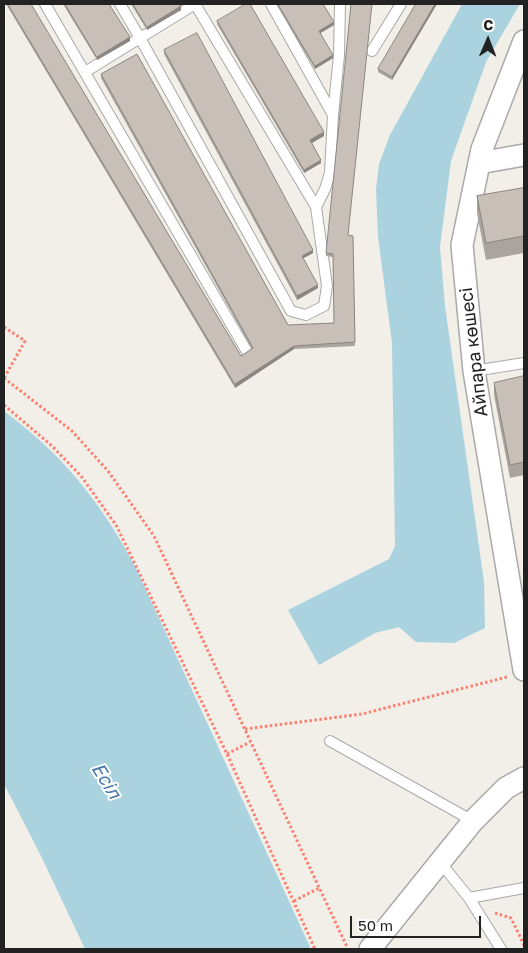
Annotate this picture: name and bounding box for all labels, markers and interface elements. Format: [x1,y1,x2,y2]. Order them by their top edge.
north arrow [463,15,513,65]
text: С [483,16,493,33]
street label: Айпара көшесі [455,286,493,418]
water label: Есіл [86,759,126,803]
scale bar [353,906,484,938]
text: 50 m [358,916,393,934]

